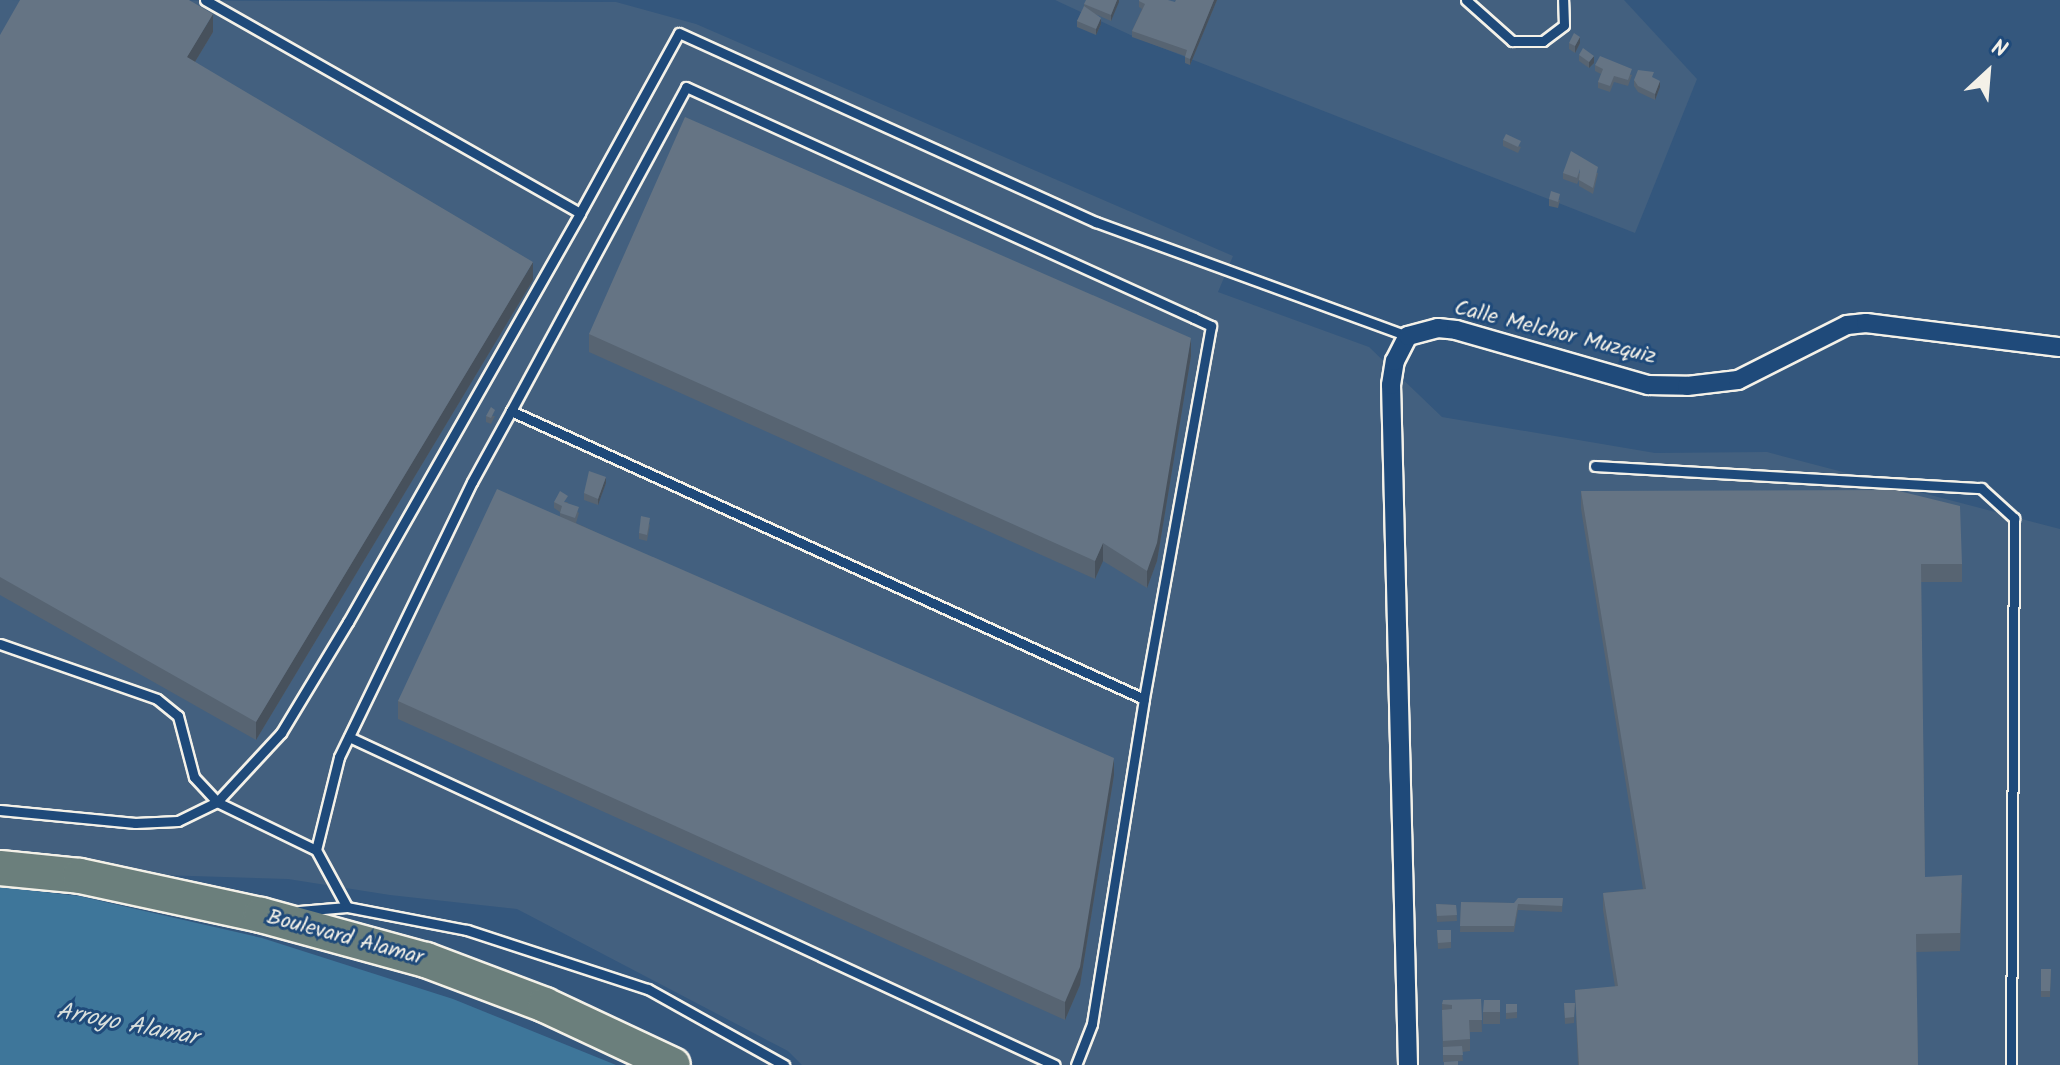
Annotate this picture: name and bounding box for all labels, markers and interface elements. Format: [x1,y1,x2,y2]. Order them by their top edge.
text: N [1985,31,2013,69]
north arrow [1948,32,2028,112]
street label: Calle Melchor Muzquiz [1451,295,1659,371]
street label: Boulevard Alamar [264,904,426,972]
water label: Arroyo Alamar [54,997,200,1053]

